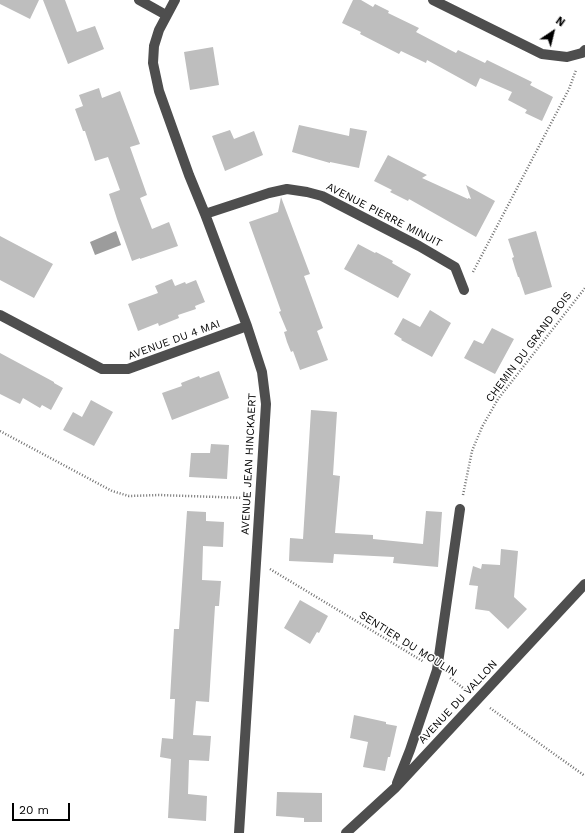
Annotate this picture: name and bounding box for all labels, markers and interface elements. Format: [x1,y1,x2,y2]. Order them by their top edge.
north arrow [533,12,573,52]
text: N [553,14,567,29]
street label: AVENUE PIERRE MINUIT [324,180,444,250]
street label: CHEMIN DU GRAND BOIS [483,289,575,405]
street label: AVENUE DU 4 MAI [126,317,222,363]
street label: AVENUE JEAN HINCKAERT [239,393,259,535]
street label: SENTIER DU MOULIN [357,608,459,680]
street label: AVENUE DU VALLON [416,657,500,747]
scale bar [14,795,72,821]
text: 20 m [19,803,49,817]

